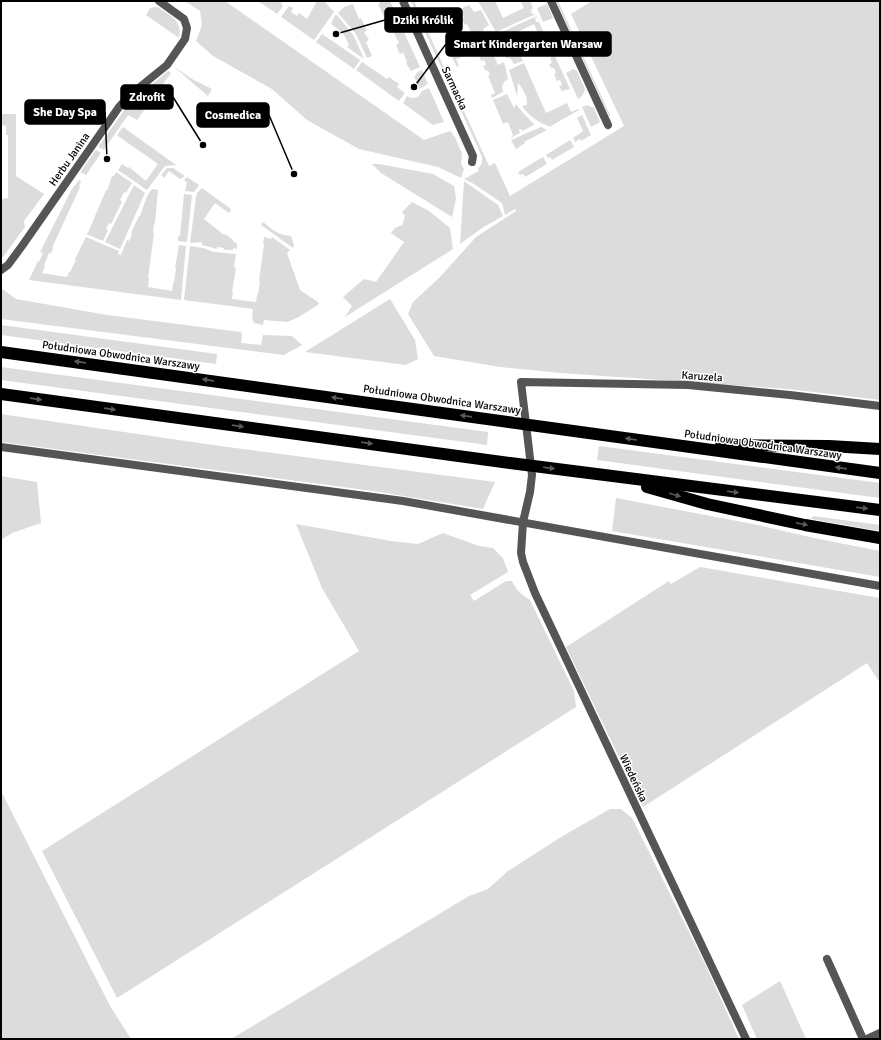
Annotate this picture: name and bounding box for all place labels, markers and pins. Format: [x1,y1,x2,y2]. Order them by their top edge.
callout: Dziki Królik [385,8,462,32]
callout: Smart Kindergarten Warsaw [446,32,611,56]
callout: Zdrofit [121,85,173,109]
callout: She Day Spa [25,100,105,124]
callout: Cosmedica [197,103,269,127]

